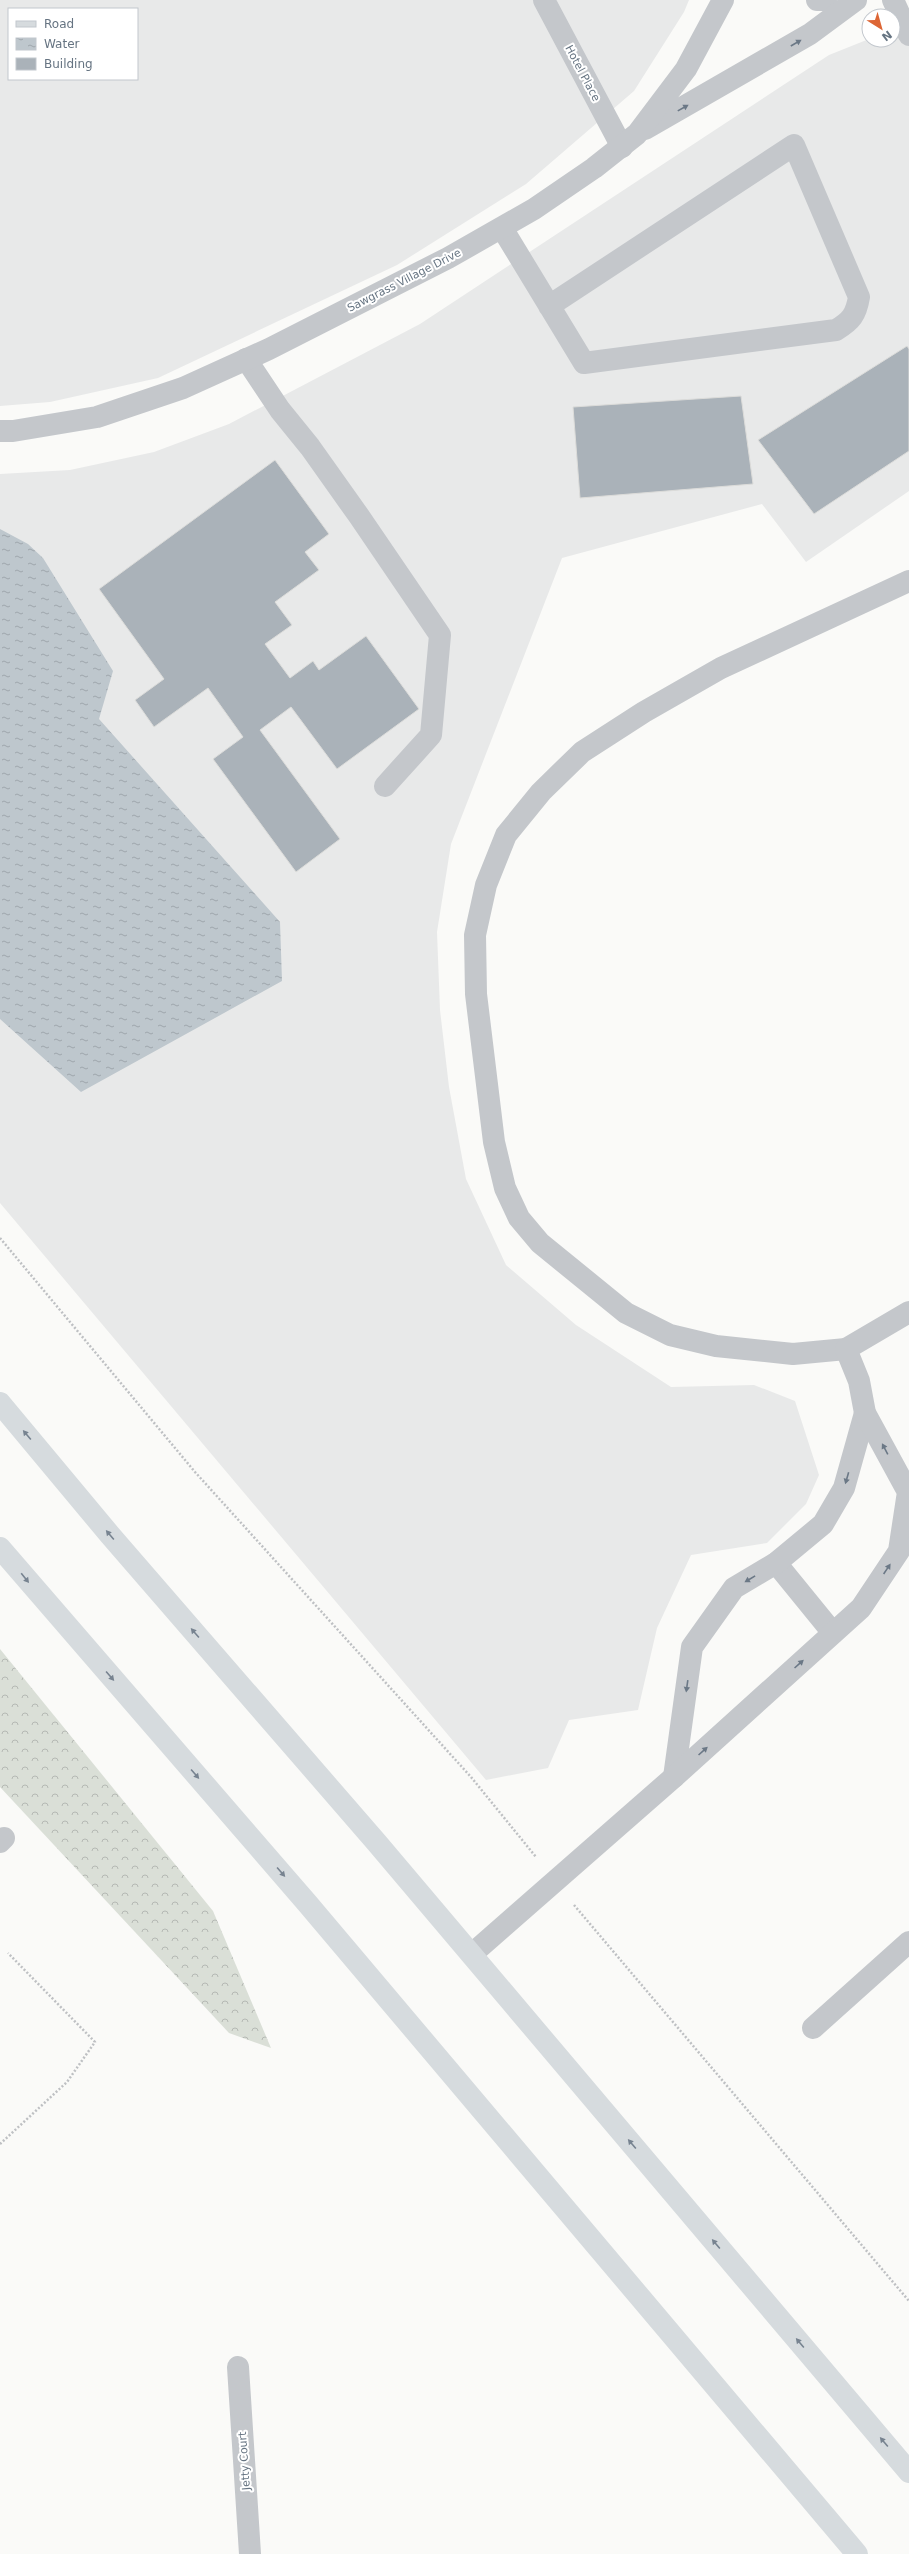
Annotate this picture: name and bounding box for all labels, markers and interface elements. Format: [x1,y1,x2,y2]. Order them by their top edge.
legend [8,8,138,80]
north arrow [861,8,901,48]
text: Road [44,17,74,31]
text: N [879,28,894,44]
text: Water [44,37,80,51]
one-way arrow [791,39,801,47]
street label: Hotel Place [562,43,603,104]
text: Building [44,57,93,71]
one-way arrow [677,104,689,111]
street label: Sawgrass Village Drive [345,246,463,315]
one-way arrow [22,1430,31,1440]
one-way arrow [881,1444,888,1455]
one-way arrow [844,1472,850,1484]
one-way arrow [106,1530,115,1540]
one-way arrow [883,1564,891,1575]
one-way arrow [21,1572,30,1583]
one-way arrow [744,1575,756,1582]
one-way arrow [191,1628,200,1639]
one-way arrow [794,1659,804,1668]
one-way arrow [106,1671,115,1681]
one-way arrow [684,1680,690,1692]
one-way arrow [698,1746,708,1756]
one-way arrow [191,1769,200,1779]
one-way arrow [276,1867,285,1878]
one-way arrow [628,2139,637,2150]
one-way arrow [711,2238,720,2249]
one-way arrow [795,2338,804,2348]
street label: Jetty Court [236,2430,253,2492]
one-way arrow [879,2437,888,2448]

